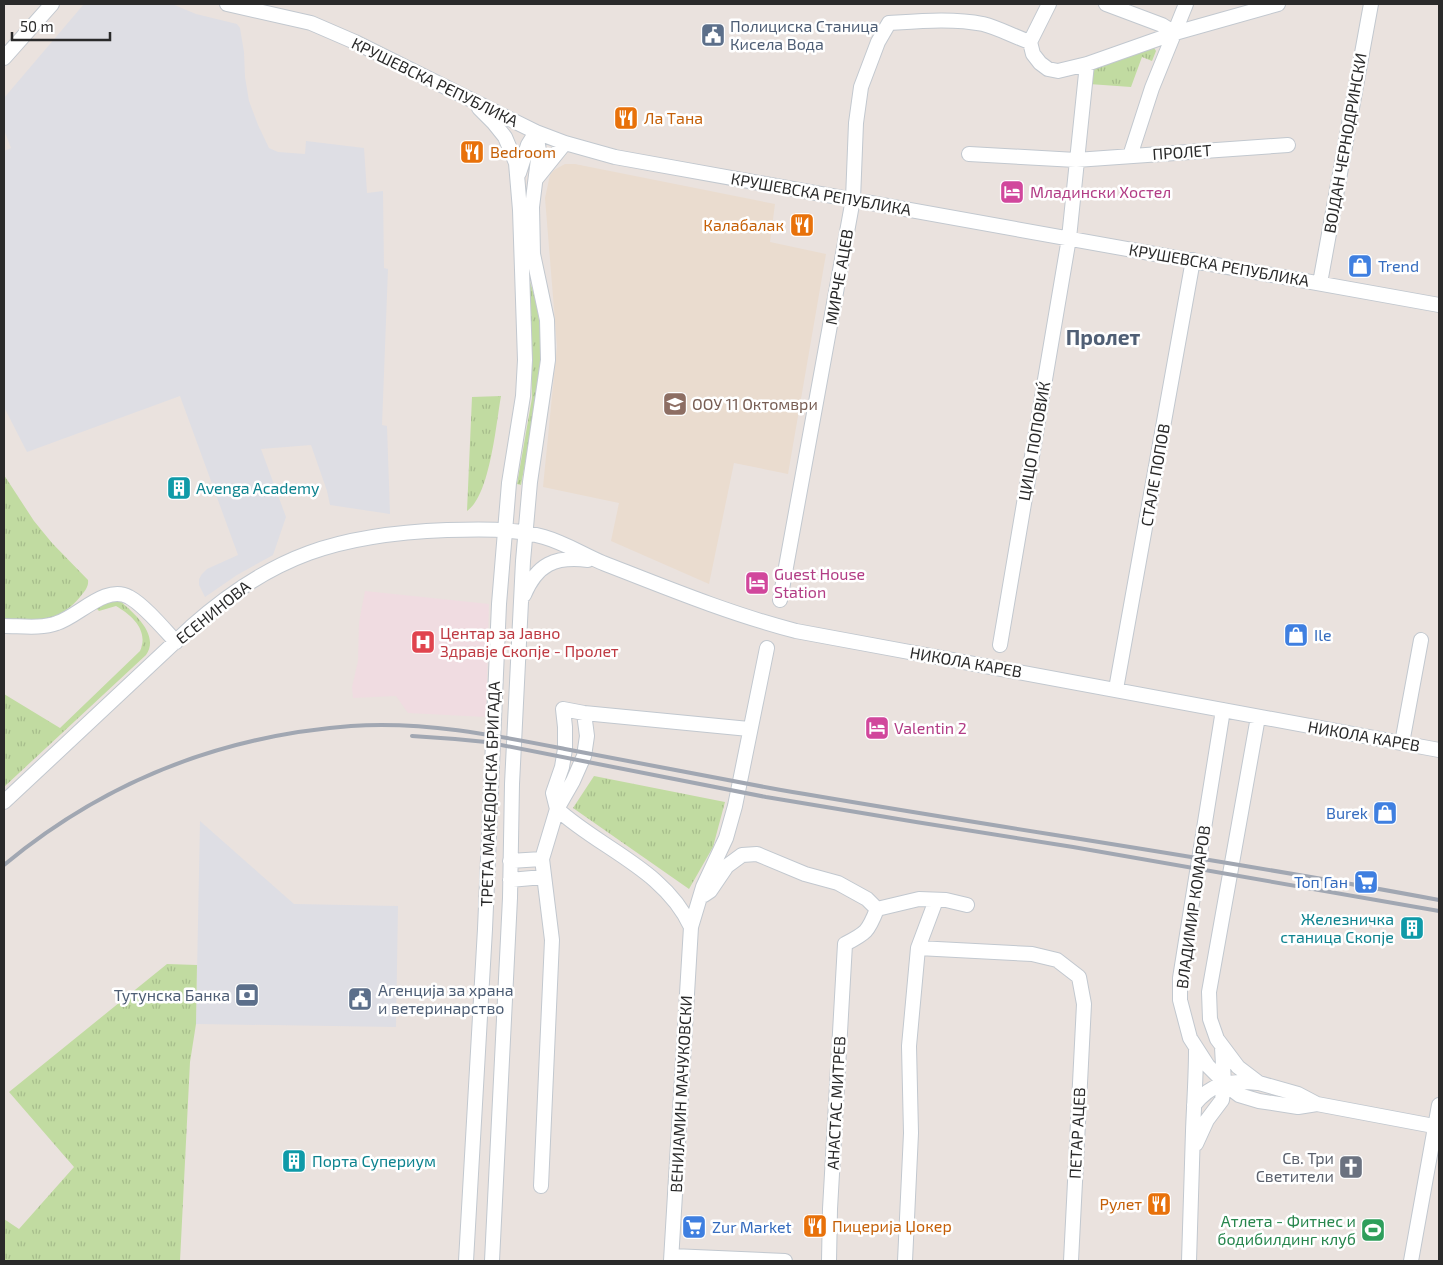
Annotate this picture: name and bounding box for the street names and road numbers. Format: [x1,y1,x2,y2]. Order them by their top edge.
street label: КРУШЕВСКА РЕПУБЛИКА [349,33,522,130]
street label: ВОЈДАН ЧЕРНОДРИНСКИ [1319,51,1370,234]
street label: ПРОЛЕТ [1152,140,1212,163]
street label: КРУШЕВСКА РЕПУБЛИКА [729,168,913,219]
street label: МИРЧЕ АЦЕВ [821,228,856,326]
street label: КРУШЕВСКА РЕПУБЛИКА [1127,239,1311,290]
street label: ЦИЦО ПОПОВИЌ [1014,379,1053,502]
street label: СТАЛЕ ПОПОВ [1136,422,1173,528]
street label: ЕСЕНИНОВА [172,576,254,647]
street label: НИКОЛА КАРЕВ [909,642,1024,681]
street label: ТРЕТА МАКЕДОНСКА БРИГАДА [476,681,503,907]
street label: НИКОЛА КАРЕВ [1307,716,1422,755]
street label: ВЛАДИМИР КОМАРОВ [1172,824,1213,990]
street label: ВЕНИЈАМИН МАЧУКОВСКИ [666,995,695,1193]
street label: АНАСТАС МИТРЕВ [823,1035,849,1170]
street label: ПЕТАР АЦЕВ [1065,1087,1088,1179]

